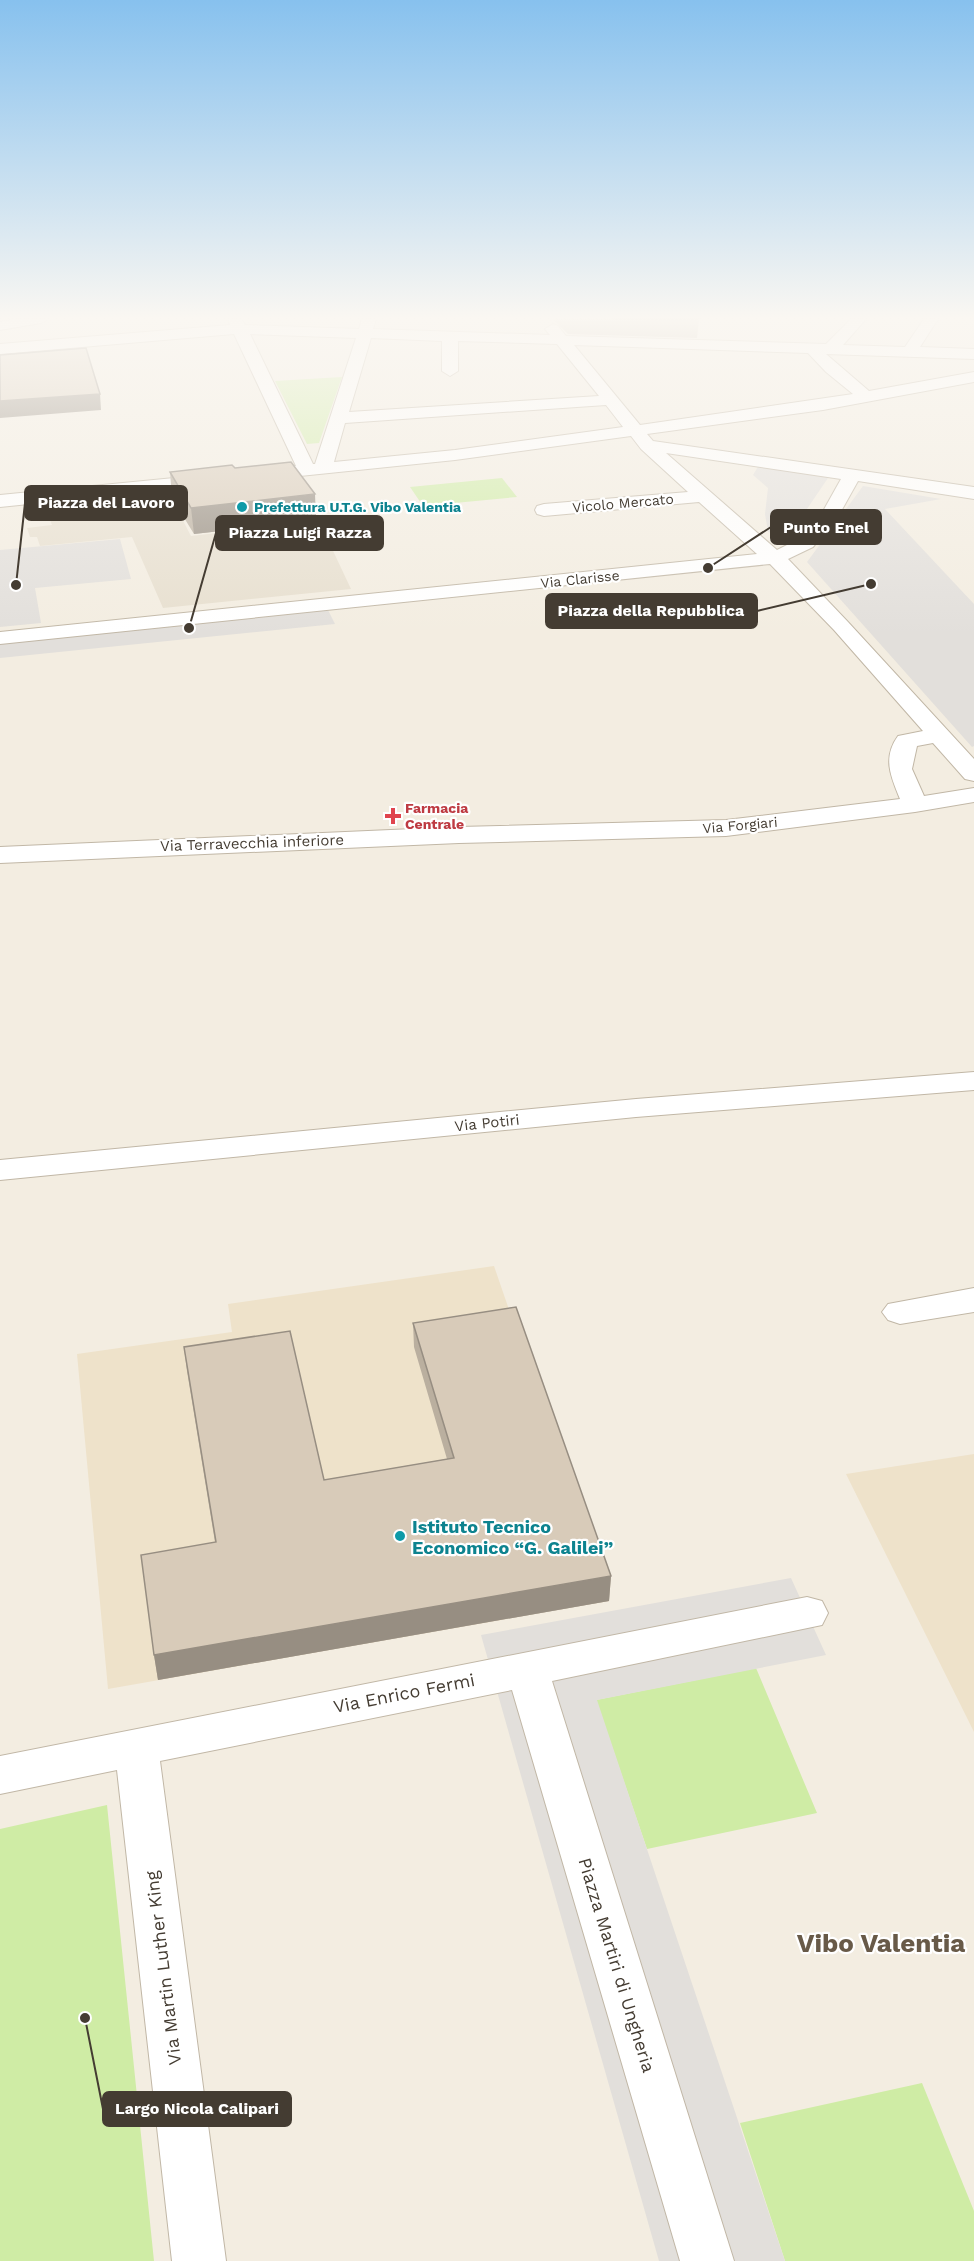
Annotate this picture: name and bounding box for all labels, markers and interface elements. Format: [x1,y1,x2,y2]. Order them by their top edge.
callout: Piazza del Lavoro [25,486,187,520]
street label: Vicolo Mercato [572,491,674,515]
text: Piazza del Lavoro [37,493,175,512]
place label: Prefettura U.T.G. Vibo Valentia [254,499,462,515]
marker: Prefettura U.T.G. Vibo Valentia [235,500,249,514]
callout: Punto Enel [771,510,881,544]
callout: Piazza Luigi Razza [216,516,383,550]
text: Punto Enel [783,518,870,537]
text: Piazza Luigi Razza [228,523,372,542]
street label: Via Clarisse [540,567,620,591]
callout: Piazza della Repubblica [546,594,757,628]
text: Piazza della Repubblica [558,601,745,620]
place label: Farmacia Centrale [405,800,469,832]
marker: Farmacia Centrale [386,809,400,823]
street label: Via Forgiari [702,814,778,836]
street label: Via Terravecchia inferiore [160,831,344,855]
street label: Via Potiri [454,1111,520,1135]
place label: Istituto Tecnico Economico “G. Galilei” [412,1516,614,1558]
marker: Istituto Tecnico Economico “G. Galilei” [393,1529,407,1543]
street label: Via Enrico Fermi [331,1669,477,1717]
street label: Piazza Martiri di Ungheria [574,1855,660,2075]
street label: Via Martin Luther King [141,1869,185,2066]
district label: Vibo Valentia [797,1928,965,1958]
callout: Largo Nicola Calipari [103,2092,291,2126]
text: Largo Nicola Calipari [115,2099,279,2118]

